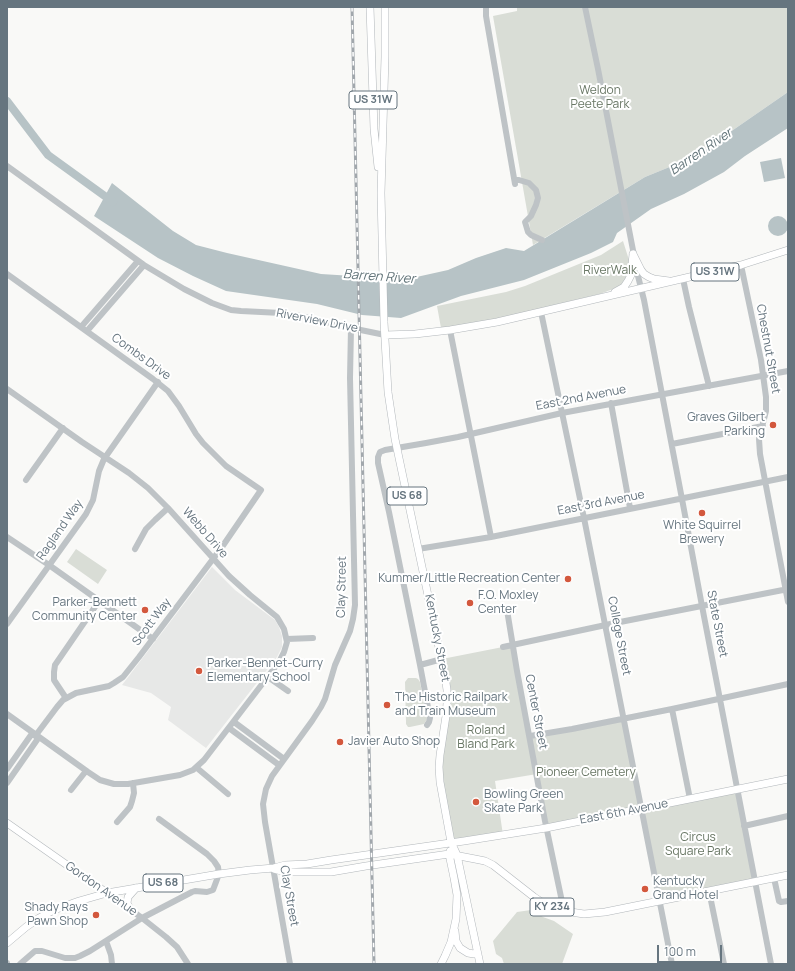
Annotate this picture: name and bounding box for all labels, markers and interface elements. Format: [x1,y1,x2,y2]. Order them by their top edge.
park label: Weldon Peete Park [570,84,630,112]
road number: US 31W [349,91,397,109]
water label: Barren River [667,125,735,179]
road number: US 31W [691,263,739,281]
park label: RiverWalk [583,264,637,278]
water label: Barren River [343,267,415,287]
street label: Chestnut Street [753,303,783,395]
street label: Riverview Drive [275,306,359,336]
street label: Combs Drive [109,331,173,383]
street label: East 2nd Avenue [535,382,627,414]
place label: Graves Gilbert Parking [687,411,765,439]
marker: Graves Gilbert Parking [768,420,778,430]
road number: US 68 [387,487,427,505]
street label: East 3rd Avenue [556,487,646,519]
street label: Ragland Way [34,497,86,563]
street label: Webb Drive [179,505,231,561]
marker: White Squirrel Brewery [697,508,707,518]
place label: White Squirrel Brewery [663,519,741,547]
street label: Clay Street [334,556,350,618]
place label: Kummer/Little Recreation Center [378,572,560,586]
marker: Kummer/Little Recreation Center [563,574,573,584]
place label: F.O. Moxley Center [478,589,539,617]
street label: State Street [703,589,731,659]
street label: Kentucky Street [421,593,453,683]
street label: Scott Way [130,595,174,649]
street label: College Street [604,595,634,677]
place label: Parker-Bennett Community Center [32,596,137,624]
marker: F.O. Moxley Center [465,598,475,608]
marker: Parker-Bennett Community Center [140,605,150,615]
place label: Parker-Bennet-Curry Elementary School [207,657,323,685]
marker: Parker-Bennet-Curry Elementary School [194,666,204,676]
street label: Center Street [522,673,550,751]
place label: The Historic Railpark and Train Museum [395,691,508,719]
marker: The Historic Railpark and Train Museum [382,700,392,710]
park label: Roland Bland Park [457,724,515,752]
place label: Javier Auto Shop [348,735,440,749]
marker: Javier Auto Shop [335,737,345,747]
park label: Pioneer Cemetery [536,766,636,780]
place label: Bowling Green Skate Park [484,788,563,816]
street label: East 6th Avenue [579,796,669,828]
marker: Bowling Green Skate Park [471,797,481,807]
park label: Circus Square Park [665,831,731,859]
street label: Gordon Avenue [62,859,140,919]
street label: Clay Street [277,864,301,928]
road number: US 68 [143,874,183,892]
place label: Kentucky Grand Hotel [653,875,719,903]
marker: Kentucky Grand Hotel [640,884,650,894]
road number: KY 234 [530,898,574,916]
place label: Shady Rays Pawn Shop [24,901,88,929]
marker: Shady Rays Pawn Shop [91,910,101,920]
scale bar [659,937,724,963]
text: 100 m [664,943,696,960]

